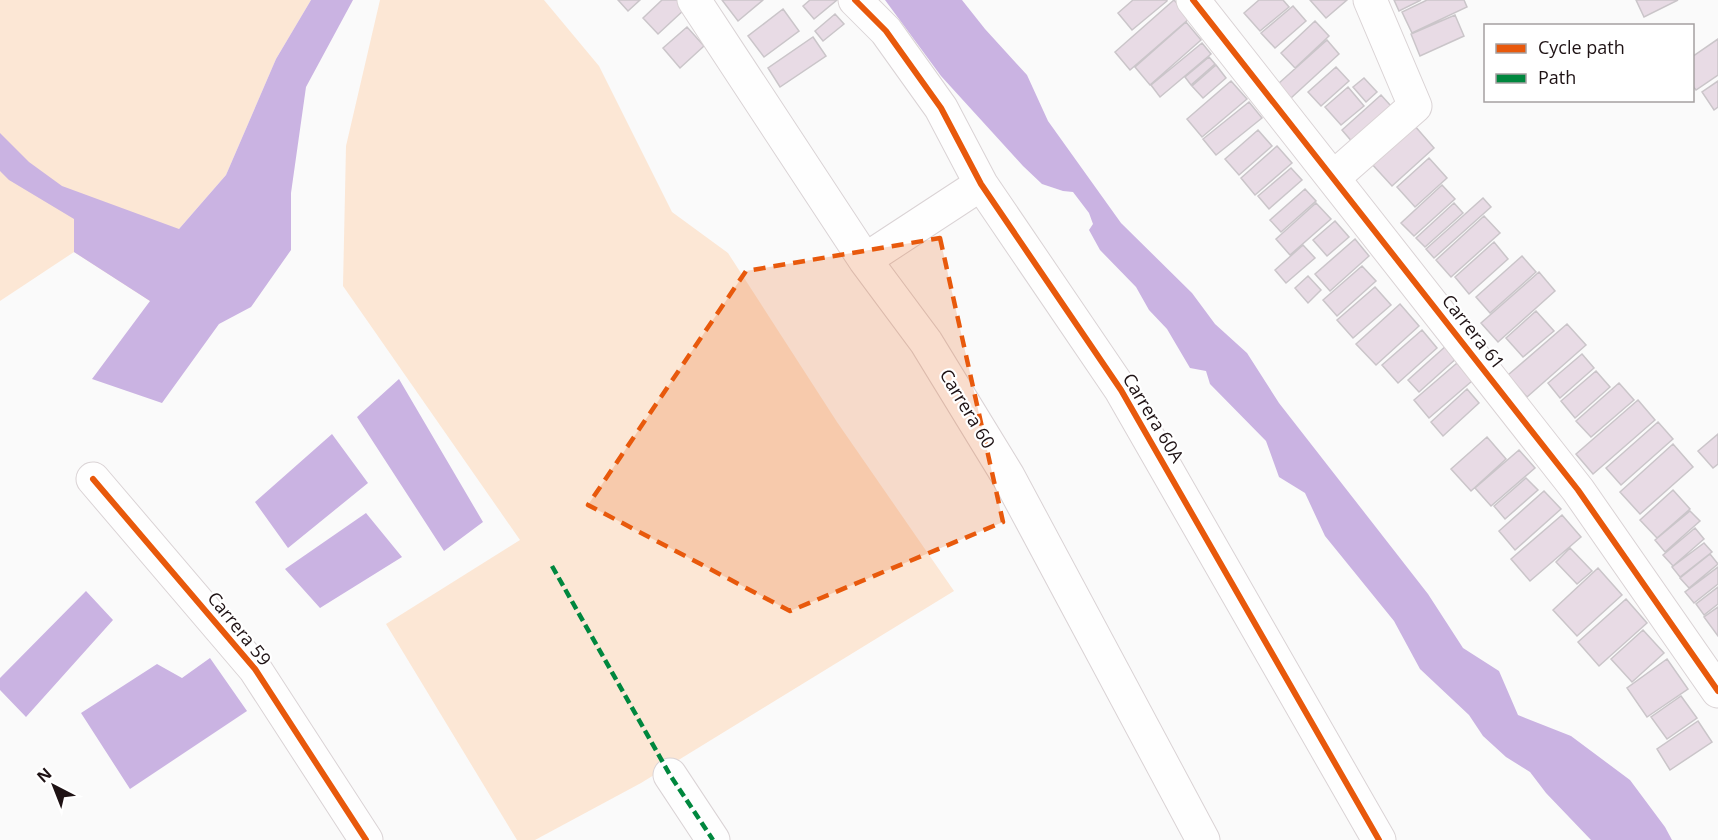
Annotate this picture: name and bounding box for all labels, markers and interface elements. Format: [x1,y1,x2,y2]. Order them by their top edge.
legend [1484,24,1694,102]
text: Cycle path [1538,35,1625,59]
text: Path [1538,65,1576,89]
street label: Carrera 61 [1437,289,1511,374]
street label: Carrera 60 [935,364,1001,453]
street label: Carrera 60A [1118,368,1190,467]
street label: Carrera 59 [203,586,277,670]
north arrow [24,756,84,816]
text: N [32,762,56,787]

